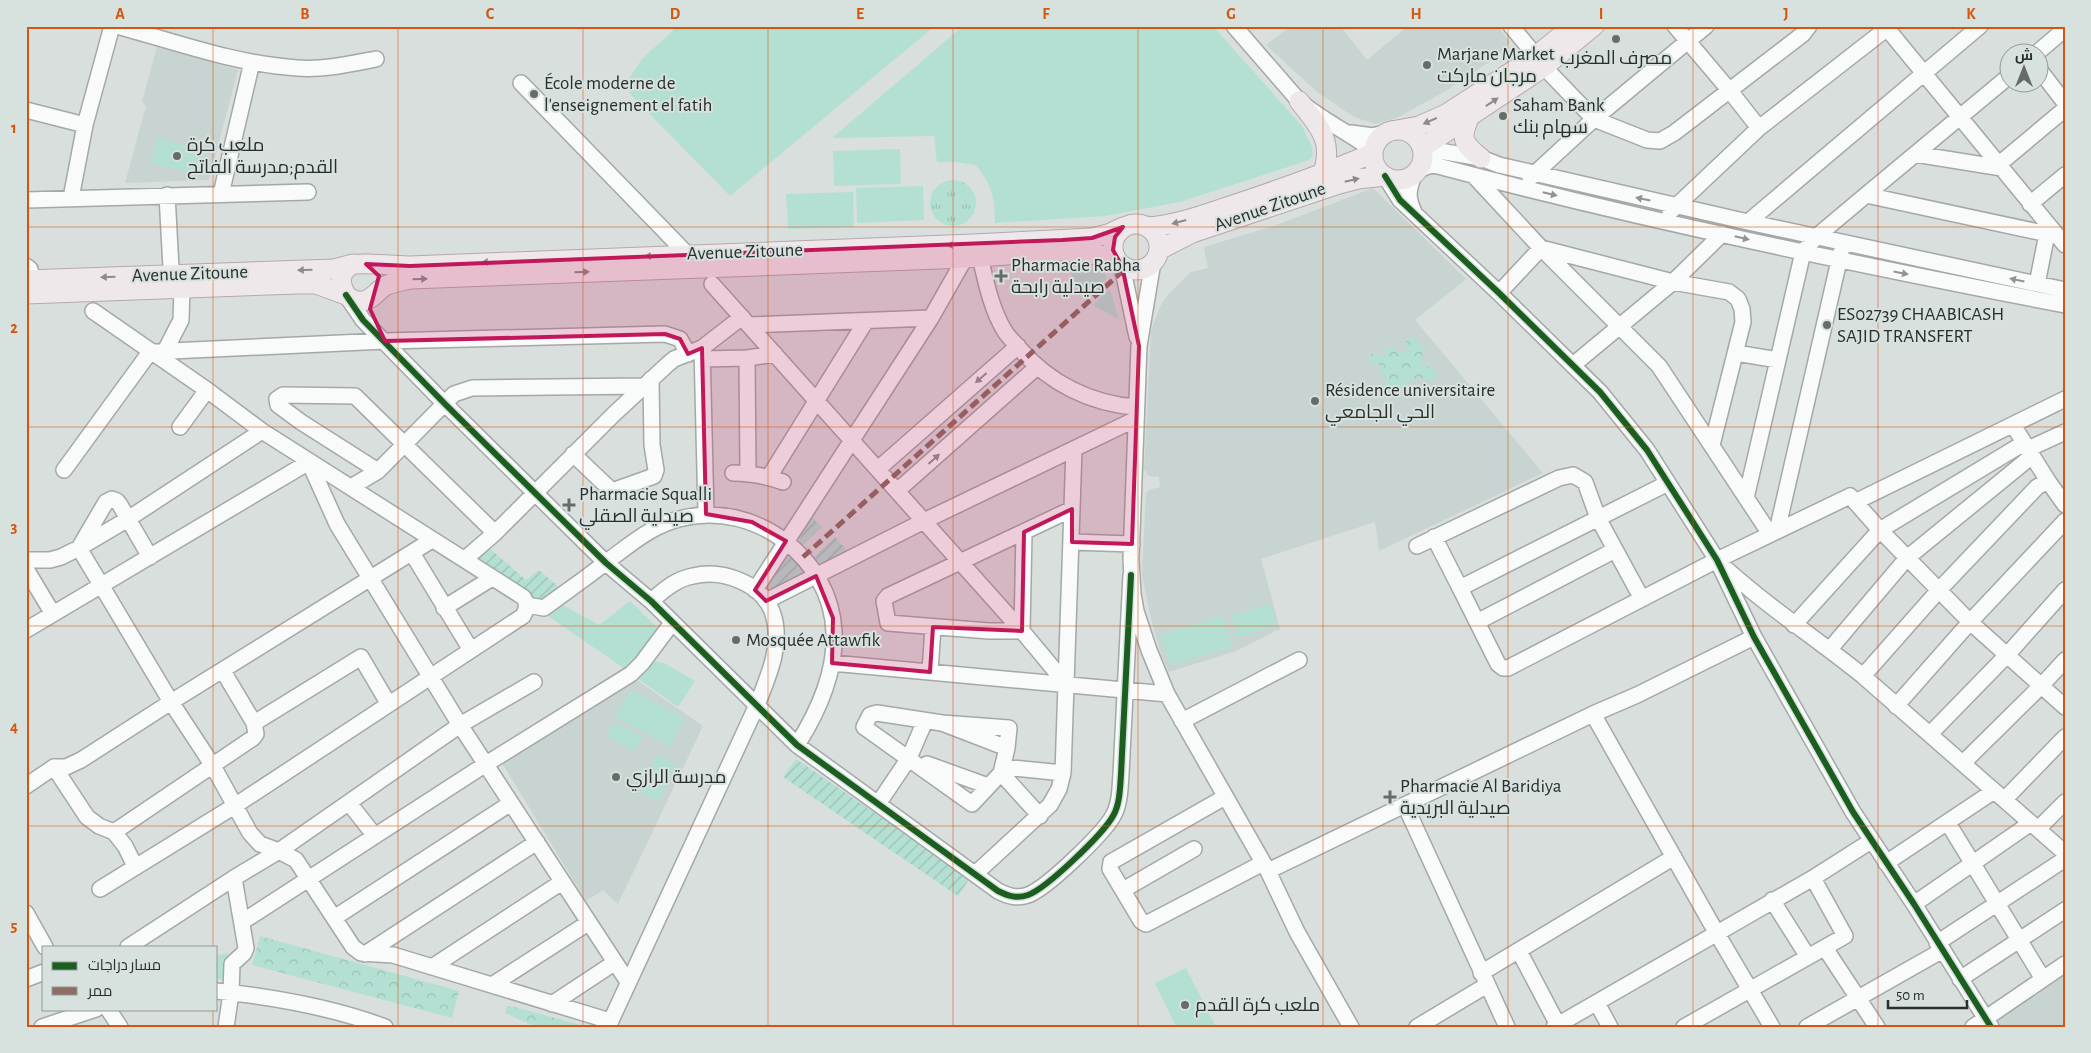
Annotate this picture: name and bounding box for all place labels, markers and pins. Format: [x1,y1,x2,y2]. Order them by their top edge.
marker: مصرف المغرب [1610,33,1622,45]
place label: Marjane Market مرجان ماركت [1437,45,1555,87]
place label: مصرف المغرب [1560,49,1672,69]
marker: Marjane Market مرجان ماركت [1421,59,1433,71]
place label: École moderne de l'enseignement el fatih [544,72,712,115]
marker: École moderne de l'enseignement el fatih [528,88,540,100]
place label: Saham Bank سهام بنك [1513,96,1605,140]
marker: Saham Bank سهام بنك [1497,110,1509,122]
place label: ملعب كرة القدم;مدرسة الفاتح [187,136,338,180]
marker: ملعب كرة القدم;مدرسة الفاتح [171,150,183,162]
place label: Pharmacie Rabha صيدلية رابحة [1011,256,1141,298]
marker: Pharmacie Rabha صيدلية رابحة [995,270,1007,282]
place label: ES02739 CHAABICASH SAJID TRANSFERT [1837,305,2004,346]
marker: ES02739 CHAABICASH SAJID TRANSFERT [1821,319,1833,331]
place label: Résidence universitaire الحي الجامعي [1325,381,1495,426]
marker: Résidence universitaire الحي الجامعي [1309,395,1321,407]
place label: Pharmacie Squalli صيدلية الصقلي [579,485,712,530]
marker: Pharmacie Squalli صيدلية الصقلي [563,499,575,511]
place label: Mosquée Attawfik [746,631,881,650]
marker: Mosquée Attawfik [730,634,742,646]
place label: مدرسة الرازي [626,768,726,791]
marker: مدرسة الرازي [610,771,622,783]
place label: Pharmacie Al Baridiya صيدلية البريدية [1400,777,1562,819]
marker: Pharmacie Al Baridiya صيدلية البريدية [1384,791,1396,803]
place label: ملعب كرة القدم [1195,996,1320,1018]
marker: ملعب كرة القدم [1179,999,1191,1011]

